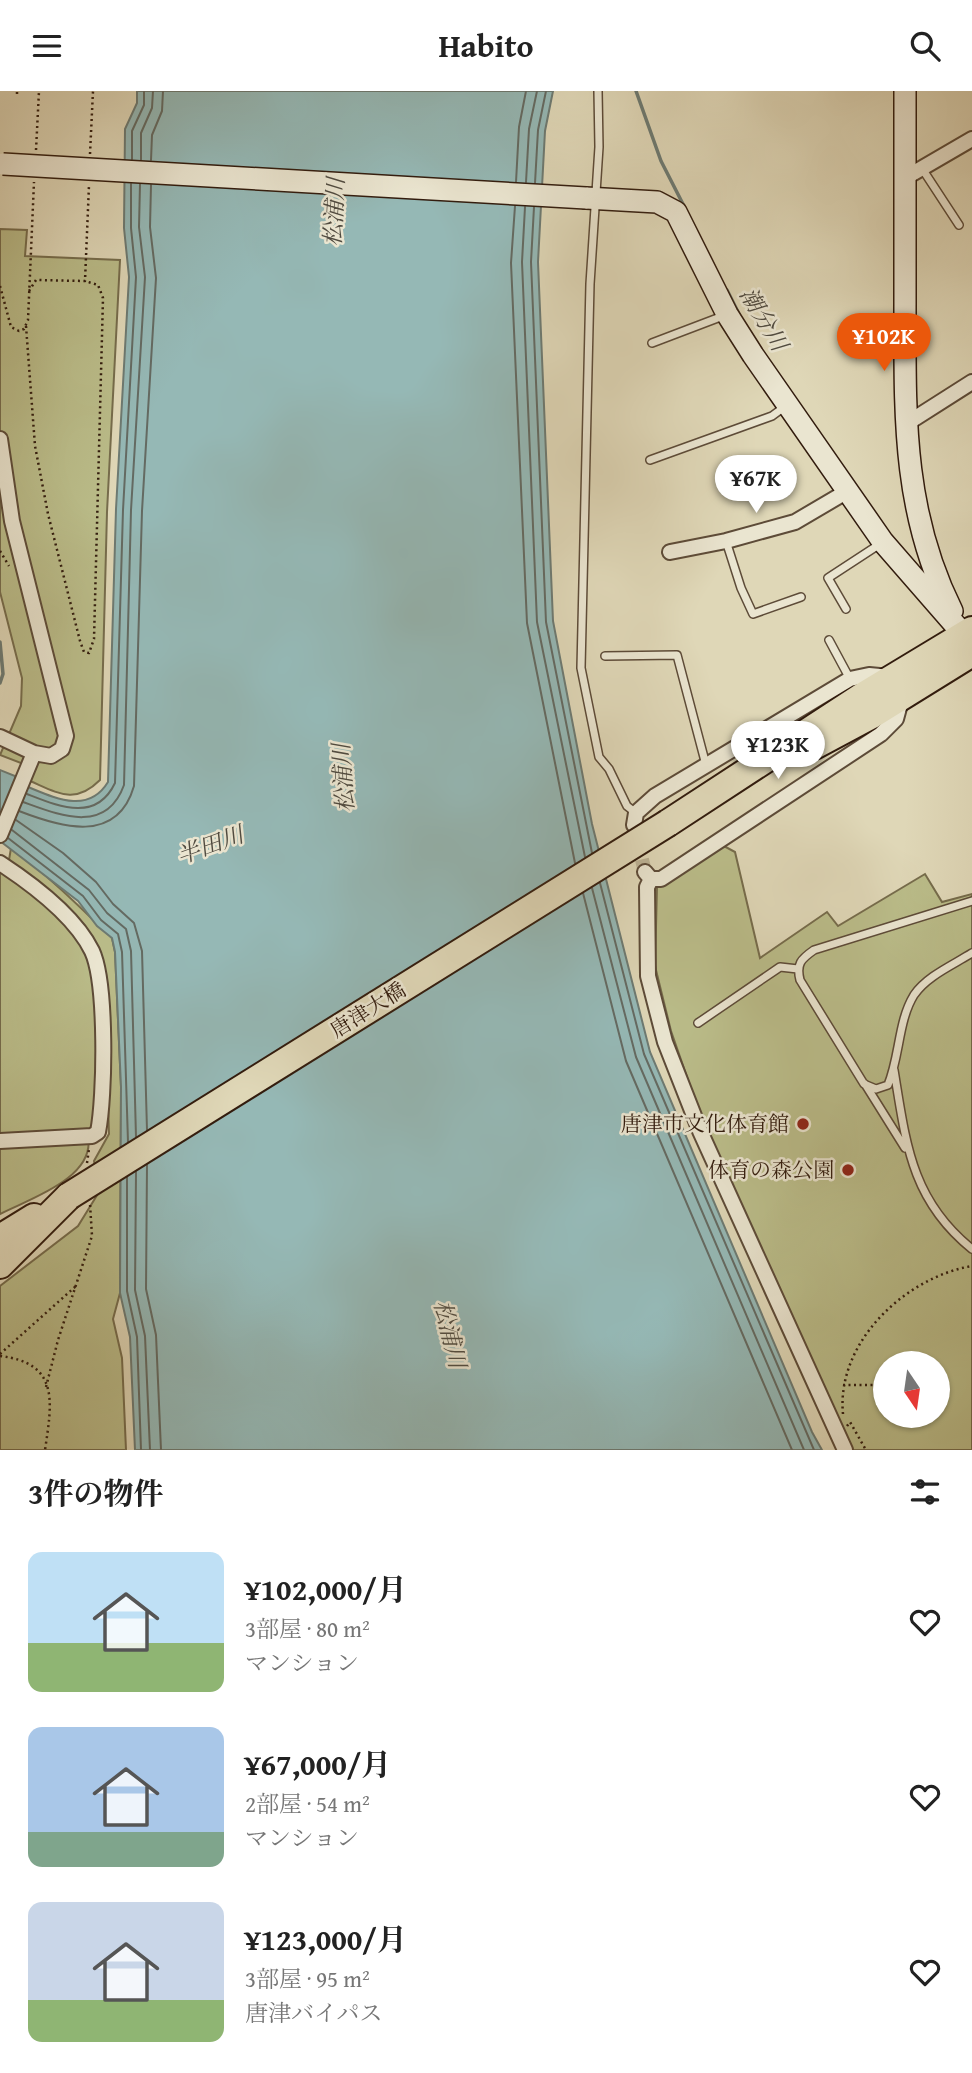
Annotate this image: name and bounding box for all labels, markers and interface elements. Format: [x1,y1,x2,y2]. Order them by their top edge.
text: Habito [438,22,534,69]
icon: menu [28,27,66,65]
icon: search [906,27,944,65]
water label: 松浦川 [315,174,352,247]
water label: 潮分川 [733,281,798,359]
pin: ¥102K [835,313,933,373]
text: ¥102K [853,319,915,352]
pin: ¥67K [715,455,797,515]
text: ¥67K [731,461,781,494]
pin: ¥123K [729,721,827,781]
text: ¥123K [747,727,809,760]
water label: 松浦川 [323,739,361,814]
water label: 半田川 [172,816,251,872]
street label: 唐津大橋 [324,974,412,1045]
place label: 唐津市文化体育館 [621,1108,789,1139]
marker: 唐津市文化体育館 [795,1116,811,1132]
place label: 体育の森公園 [708,1154,834,1185]
marker: 体育の森公園 [840,1162,856,1178]
water label: 松浦川 [426,1296,476,1374]
north arrow [873,1351,950,1428]
map controls [873,1351,950,1428]
text: 3件の物件 [28,1471,164,1515]
icon: filters [906,1473,944,1511]
text: ¥102,000/月 [245,1567,407,1611]
icon: home [84,1580,168,1664]
icon: heart [906,1603,944,1641]
text: 3部屋 · 80 m² [245,1612,370,1645]
text: マンション [245,1646,359,1679]
text: ¥67,000/月 [245,1742,391,1786]
icon: home [84,1755,168,1839]
icon: heart [906,1778,944,1816]
text: 2部屋 · 54 m² [245,1787,370,1820]
text: マンション [245,1821,359,1854]
text: ¥123,000/月 [245,1917,407,1961]
icon: home [84,1930,168,2014]
icon: heart [906,1953,944,1991]
text: 3部屋 · 95 m² [245,1962,370,1995]
text: 唐津バイパス [245,1996,383,2029]

